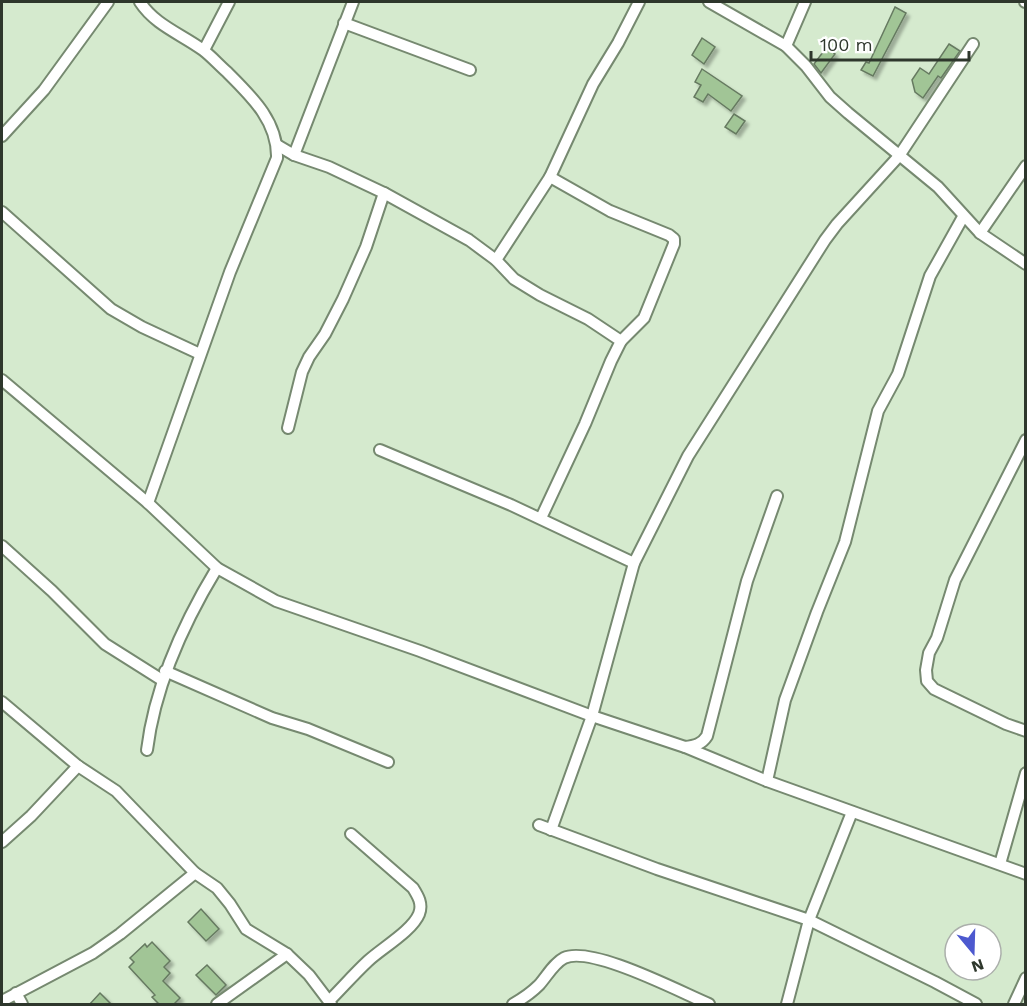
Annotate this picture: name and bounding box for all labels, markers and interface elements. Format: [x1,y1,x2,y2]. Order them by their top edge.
scale bar [811,24,968,62]
text: 100 m [820,34,873,55]
north arrow [943,922,1003,982]
text: N [969,955,986,977]

